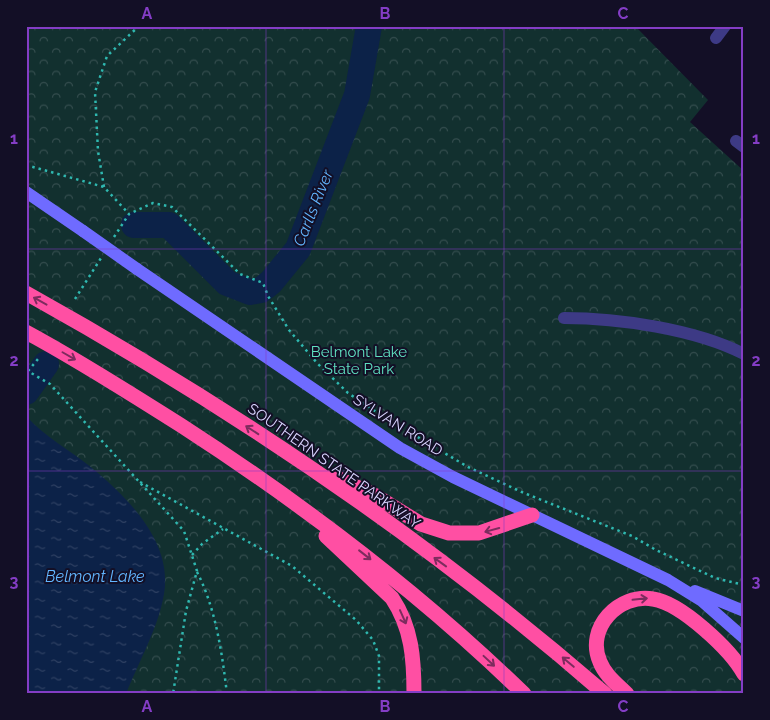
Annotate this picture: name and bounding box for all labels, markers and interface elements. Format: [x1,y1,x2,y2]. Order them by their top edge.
text: A [142,4,153,23]
text: B [380,4,391,23]
text: C [618,4,629,23]
text: 1 [10,129,18,148]
text: 1 [752,129,760,148]
water label: Carlls River [289,167,337,249]
one-way arrow [33,296,48,306]
park label: Belmont Lake State Park [311,343,407,378]
text: 2 [9,351,19,370]
text: 2 [751,351,761,370]
one-way arrow [61,352,75,362]
street label: SYLVAN ROAD [350,390,446,460]
street label: SOUTHERN STATE PARKWAY [244,399,424,533]
one-way arrow [245,425,259,435]
one-way arrow [484,526,500,535]
one-way arrow [358,550,371,561]
one-way arrow [433,557,447,567]
water label: Belmont Lake [45,567,145,586]
text: 3 [10,572,19,591]
text: 3 [752,572,761,591]
one-way arrow [632,594,648,604]
one-way arrow [398,609,408,624]
one-way arrow [482,655,495,667]
one-way arrow [562,657,575,668]
text: A [142,697,153,716]
text: B [380,697,391,716]
text: C [618,697,629,716]

